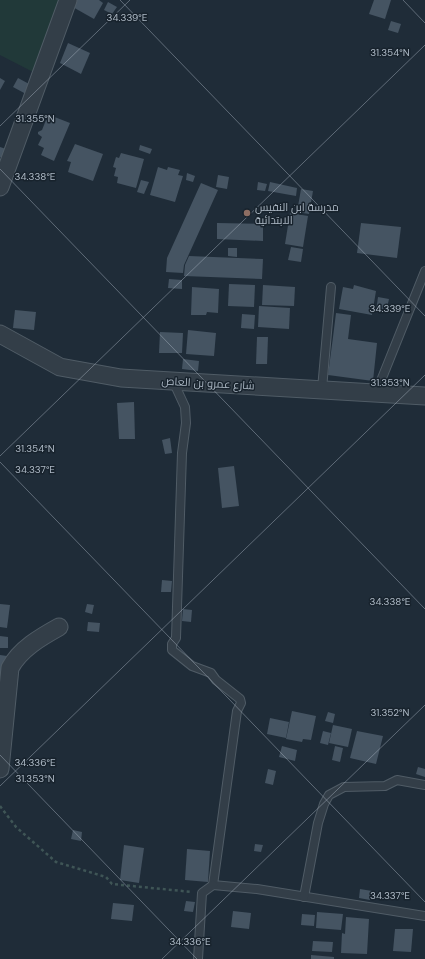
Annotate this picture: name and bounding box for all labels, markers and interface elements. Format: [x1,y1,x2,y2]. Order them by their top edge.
text: 34.339°E [107,11,148,24]
text: 31.354°N [370,46,410,59]
text: 31.355°N [15,112,55,125]
text: 34.338°E [15,170,56,183]
place label: مدرسة ابن النفيس الابتدائية [255,200,339,227]
marker: مدرسة ابن النفيس الابتدائية [242,208,252,218]
text: 34.339°E [370,302,411,315]
street label: شارع عمرو بن العاص [161,374,255,393]
text: 31.353°N [370,376,410,389]
text: 31.354°N [15,442,55,455]
text: 34.337°E [15,463,55,476]
text: 34.338°E [370,595,411,608]
text: 31.352°N [371,706,409,719]
text: 34.336°E [14,756,56,769]
text: 31.353°N [15,772,55,785]
text: 34.337°E [370,889,410,902]
text: 34.336°E [169,935,211,948]

